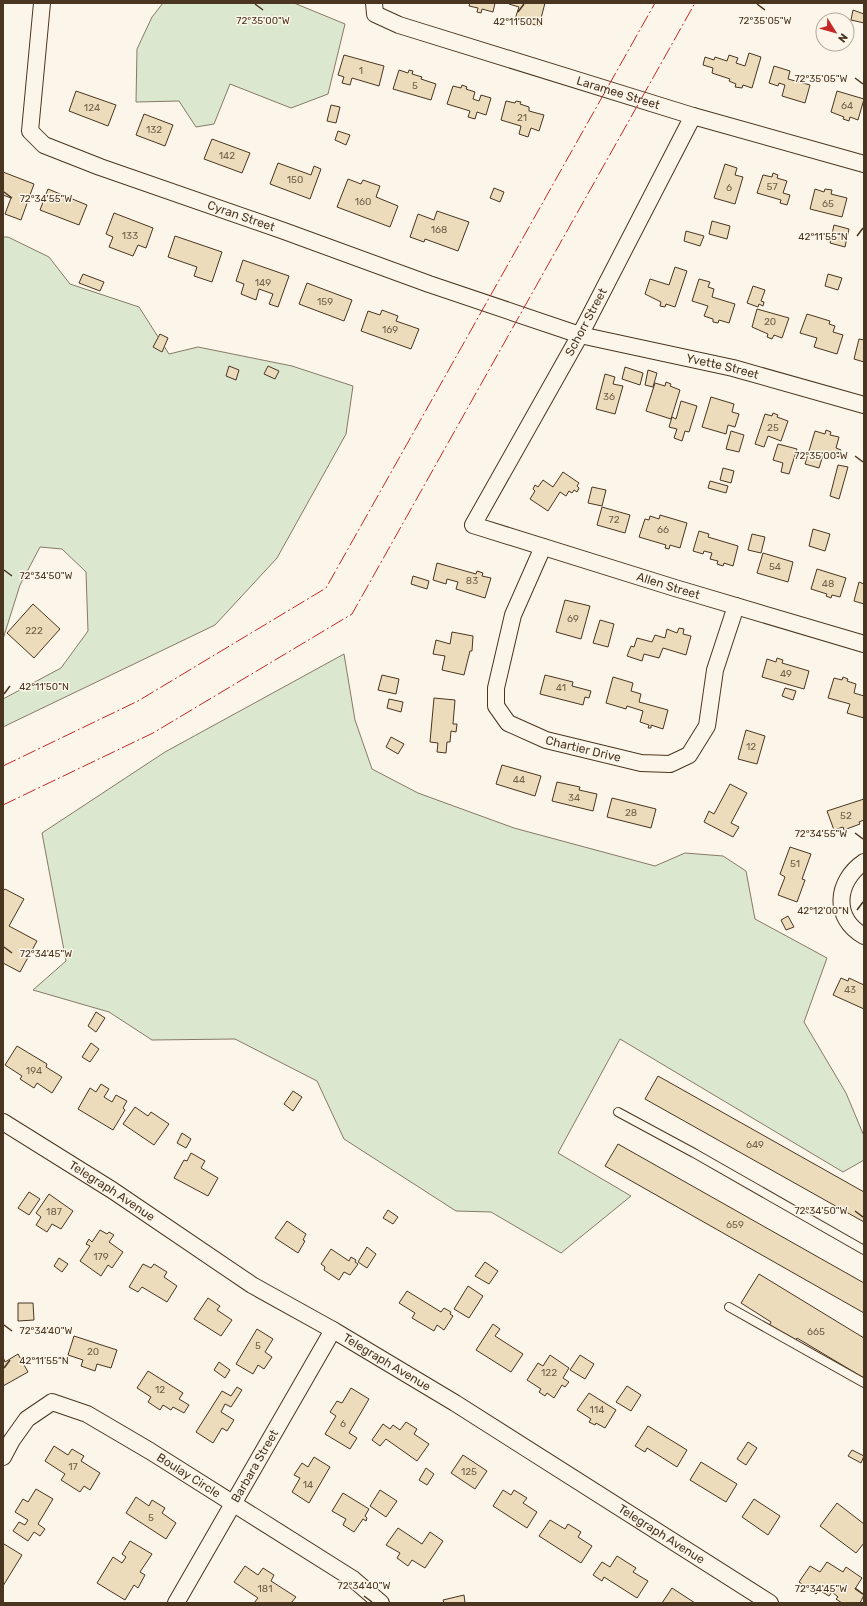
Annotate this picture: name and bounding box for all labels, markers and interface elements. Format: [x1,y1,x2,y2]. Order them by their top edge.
north arrow [815,12,855,52]
text: 72°35'00"W [236,15,290,27]
text: 72°35'05"W [738,15,792,27]
text: 42°11'50"N [493,16,543,28]
text: N [835,31,850,45]
house number: 1 [359,65,363,77]
street label: Laramee Street [575,73,662,112]
text: 72°35'05"W [794,73,848,85]
house number: 5 [412,80,418,92]
house number: 64 [841,100,853,112]
house number: 124 [84,102,100,114]
house number: 21 [517,112,527,124]
house number: 132 [146,124,162,136]
house number: 142 [219,150,235,162]
house number: 150 [287,174,303,186]
house number: 57 [766,181,778,193]
house number: 6 [726,182,732,194]
text: 72°34'55"W [20,193,72,205]
house number: 160 [355,196,371,208]
street label: Cyran Street [205,198,277,234]
house number: 65 [822,198,834,210]
house number: 168 [431,224,447,236]
house number: 133 [122,230,138,242]
text: 42°11'55"N [798,231,848,243]
house number: 149 [255,277,271,289]
street label: Schorr Street [562,285,610,358]
house number: 159 [317,296,333,308]
house number: 20 [764,316,776,328]
house number: 169 [382,324,398,336]
street label: Yvette Street [685,351,761,382]
house number: 36 [603,391,615,403]
house number: 25 [767,422,779,434]
text: 72°35'00"W [794,450,848,462]
house number: 72 [609,514,620,526]
house number: 66 [657,524,669,536]
house number: 54 [769,561,781,573]
street label: Allen Street [635,569,702,602]
text: 72°34'50"W [19,570,73,582]
house number: 83 [466,575,478,587]
house number: 48 [822,578,834,590]
house number: 69 [567,613,579,625]
house number: 222 [25,625,43,637]
house number: 49 [780,668,792,680]
text: 42°11'50"N [19,681,69,693]
house number: 41 [556,682,566,694]
street label: Chartier Drive [544,733,623,765]
house number: 12 [746,741,756,753]
house number: 44 [513,774,525,786]
house number: 34 [568,792,580,804]
house number: 28 [625,807,637,819]
house number: 52 [840,810,852,822]
text: 72°34'55"W [795,828,847,840]
house number: 51 [790,858,800,870]
text: 42°12'00"N [797,905,849,917]
text: 72°34'45"W [20,948,72,960]
house number: 43 [844,984,856,996]
house number: 194 [26,1065,42,1077]
house number: 649 [746,1139,764,1151]
street label: Telegraph Avenue [66,1158,158,1224]
text: 72°34'50"W [794,1205,848,1217]
house number: 187 [46,1206,62,1218]
house number: 659 [726,1219,744,1231]
house number: 179 [93,1251,109,1263]
text: 72°34'40"W [20,1325,72,1337]
house number: 665 [807,1326,825,1338]
street label: Telegraph Avenue [340,1331,433,1394]
house number: 5 [255,1340,261,1352]
house number: 20 [87,1346,99,1358]
text: 42°11'55"N [19,1355,69,1367]
house number: 122 [541,1367,557,1379]
house number: 12 [155,1384,165,1396]
house number: 114 [590,1404,604,1416]
house number: 6 [340,1418,346,1430]
street label: Barbara Street [228,1427,281,1505]
street label: Boulay Circle [154,1450,223,1501]
house number: 17 [68,1461,78,1473]
house number: 125 [461,1466,477,1478]
house number: 14 [303,1479,313,1491]
street label: Telegraph Avenue [616,1501,707,1567]
house number: 5 [148,1512,154,1524]
text: 72°34'40"W [338,1580,390,1592]
house number: 181 [258,1583,272,1595]
text: 72°34'45"W [795,1583,847,1595]

